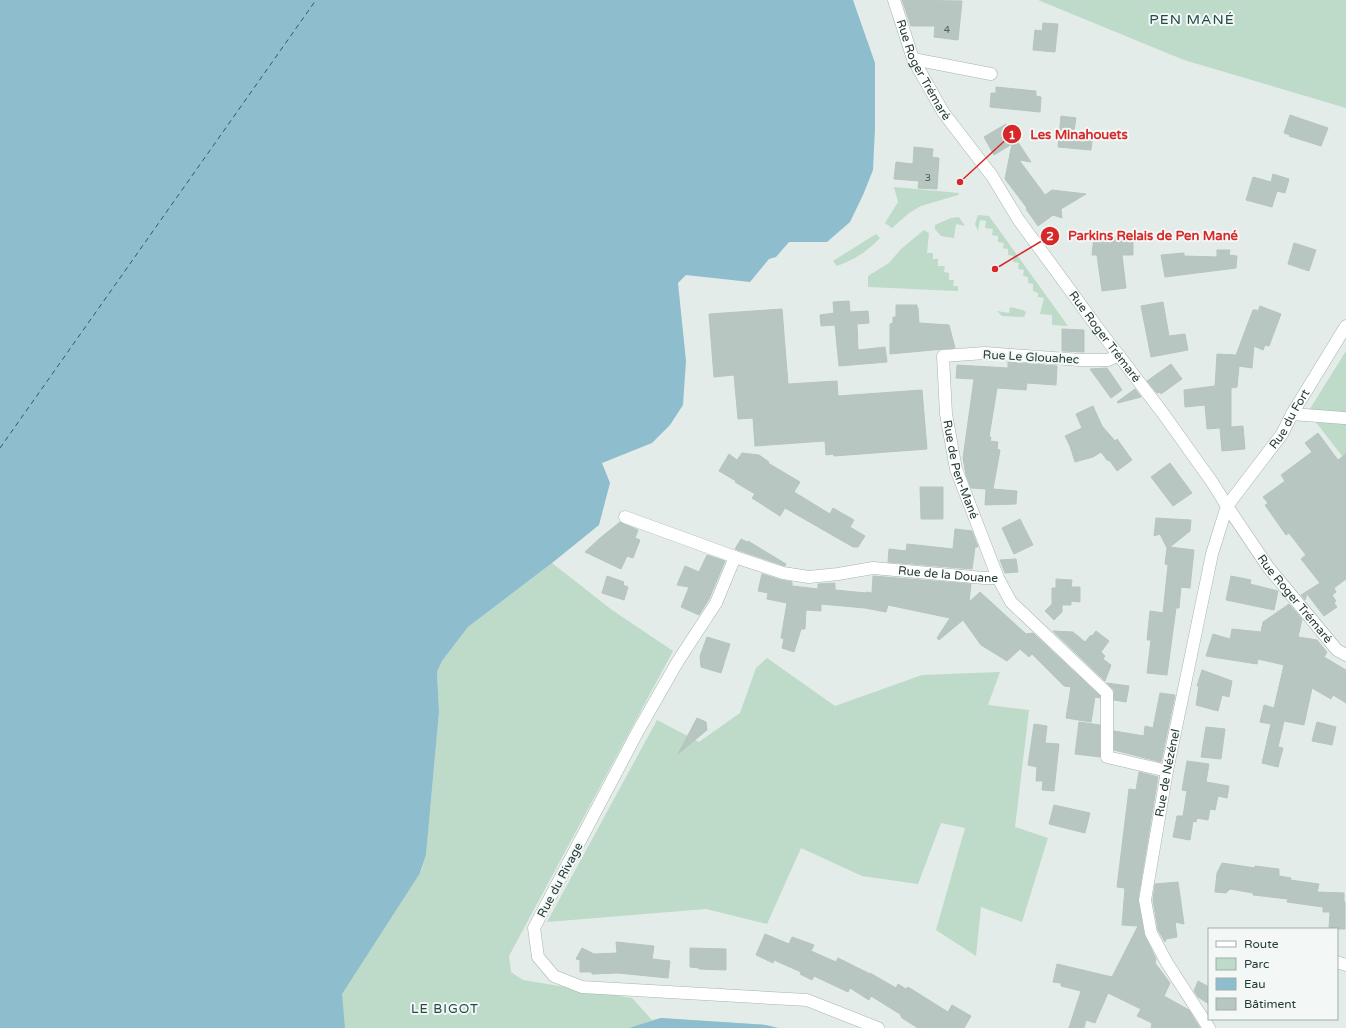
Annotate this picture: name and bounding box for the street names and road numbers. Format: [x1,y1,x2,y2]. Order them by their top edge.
street label: Rue Roger Trémaré [894,18,954,123]
street label: Rue Roger Trémaré [1066,288,1144,385]
street label: Rue Le Glouahec [982,347,1080,367]
street label: Rue du Fort [1266,386,1313,452]
street label: Rue de Pen-Mané [940,419,982,521]
street label: Rue Roger Trémaré [1255,552,1335,646]
street label: Rue de la Douane [897,563,998,585]
street label: Rue de Nézénel [1152,728,1183,818]
street label: Rue du Rivage [534,840,586,920]

